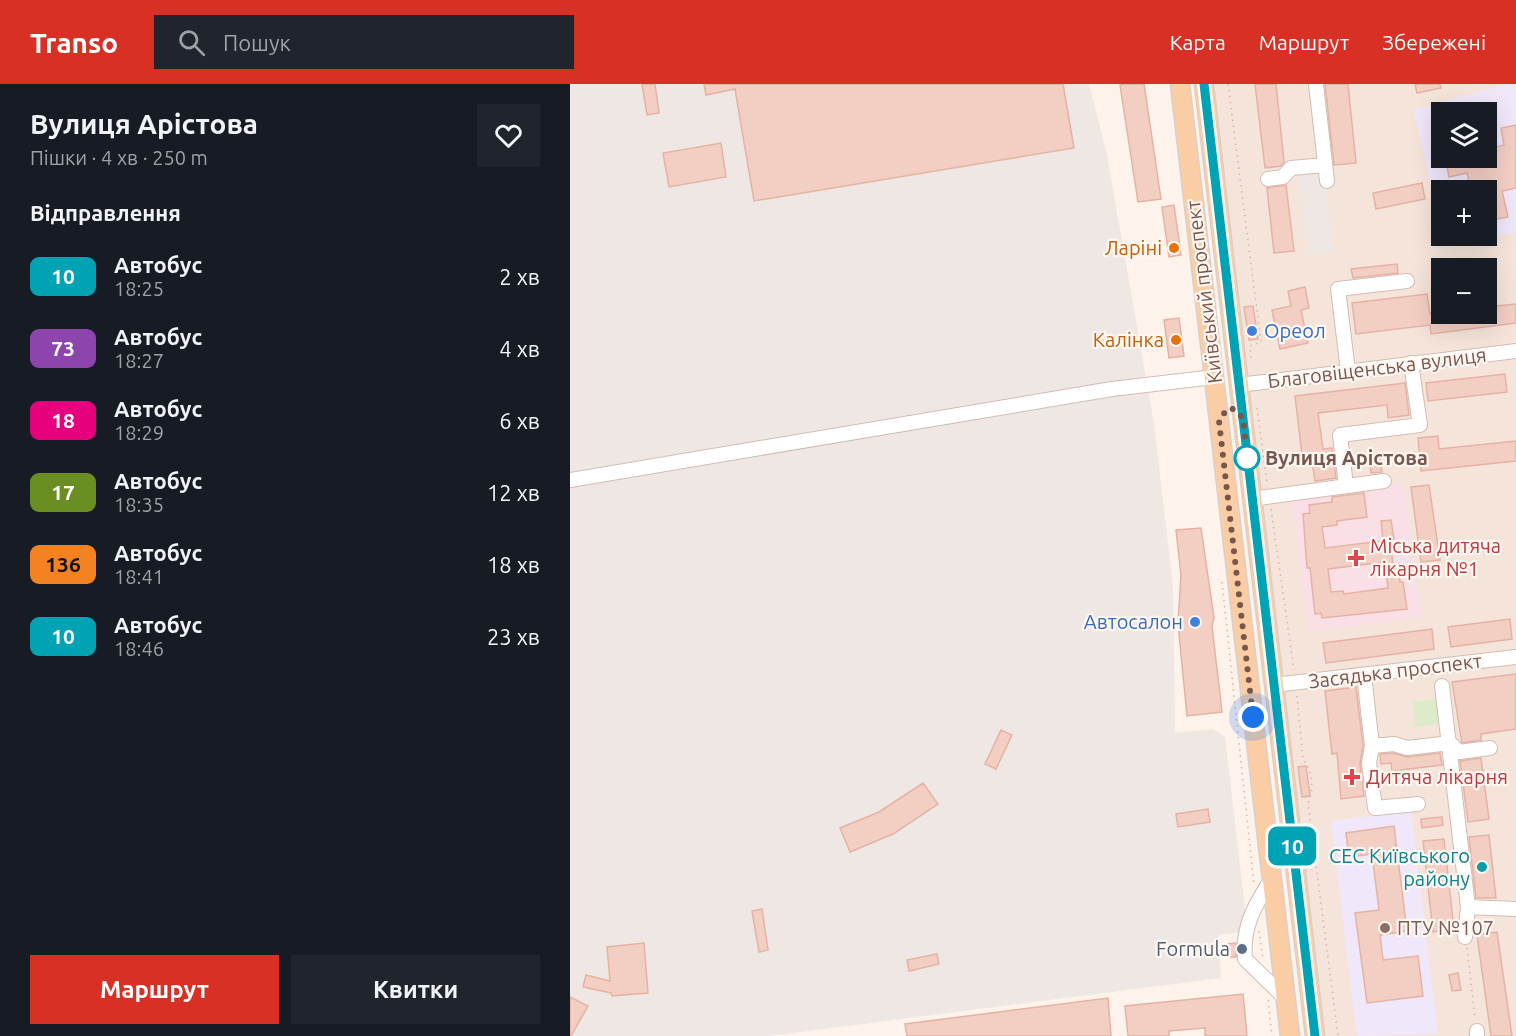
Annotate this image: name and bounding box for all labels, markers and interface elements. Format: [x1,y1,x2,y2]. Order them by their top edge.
search box [154,15,574,69]
icon: search [175,26,208,59]
text: Transo [30,27,118,58]
text: Пошук [223,30,291,55]
text: Карта [1170,30,1226,54]
text: Маршрут [1259,30,1349,54]
text: Збережені [1382,30,1486,54]
map controls [1431,102,1497,324]
button: layers [1431,102,1497,168]
button: heart [477,104,540,167]
text: Вулиця Арістова [30,108,258,139]
text: Пішки · 4 хв · 250 m [30,146,208,169]
button: + [1431,180,1497,246]
street label: Київський проспект [1181,199,1226,385]
text: Відправлення [30,200,181,225]
place label: Ларіні [1105,236,1162,259]
marker: Ларіні [1167,241,1181,255]
text: Автобус [114,252,202,277]
button: − [1431,258,1497,324]
text: 10 [51,264,75,288]
text: 2 хв [499,264,540,289]
text: 18:25 [114,277,164,300]
place label: Ореол [1264,319,1326,342]
text: Автобус [114,324,202,349]
marker: Ореол [1245,324,1259,338]
place label: Калінка [1093,328,1164,351]
marker: Калінка [1169,333,1183,347]
text: 73 [51,336,75,360]
text: 4 хв [499,336,540,361]
street label: Благовіщенська вулиця [1266,343,1488,392]
text: 18:27 [114,349,164,372]
text: Автобус [114,396,202,421]
text: 18 [51,408,75,432]
text: 6 хв [499,408,540,433]
text: 18:29 [114,421,164,444]
marker: Вулиця Арістова [1234,445,1260,471]
place label: Вулиця Арістова [1265,446,1428,469]
text: Автобус [114,468,202,493]
text: 17 [51,480,75,504]
text: 12 хв [487,480,540,505]
text: 18:35 [114,493,164,516]
place label: Міська дитяча лікарня №1 [1370,534,1501,580]
text: Автобус [114,540,202,565]
marker: Міська дитяча лікарня №1 [1347,549,1365,567]
text: 136 [45,552,81,576]
text: 18 хв [487,552,540,577]
text: 18:41 [114,565,164,588]
place label: Автосалон [1084,610,1183,633]
text: Автобус [114,612,202,637]
marker: Автосалон [1188,615,1202,629]
text: 10 [51,624,75,648]
text: 23 хв [487,624,540,649]
text: 18:46 [114,637,164,660]
street label: Засядька проспект [1307,648,1483,693]
your location [1238,702,1268,732]
place label: Дитяча лікарня [1366,765,1508,788]
marker: Дитяча лікарня [1343,768,1361,786]
line badge: 10 [1265,826,1319,866]
text: 10 [1280,834,1304,858]
place label: СЕС Київського району [1329,844,1470,890]
marker: СЕС Київського району [1475,860,1489,874]
place label: ПТУ №107 [1397,916,1494,939]
marker: ПТУ №107 [1378,921,1392,935]
place label: Formula [1156,937,1230,960]
marker: Formula [1235,942,1249,956]
button: Маршрут [30,955,279,1024]
button: Квитки [291,955,540,1024]

